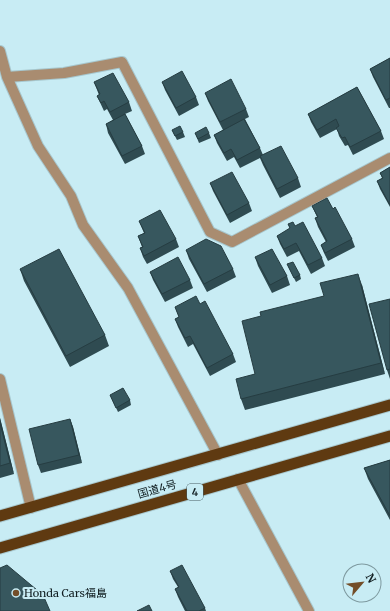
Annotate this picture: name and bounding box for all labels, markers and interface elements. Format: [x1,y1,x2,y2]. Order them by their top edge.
street label: 国道4号 [136,477,178,501]
road number: 4 [187,484,203,500]
north arrow [342,563,382,603]
text: N [363,571,379,586]
place label: Honda Cars福島 [24,586,107,600]
marker: Honda Cars福島 [11,588,21,598]

